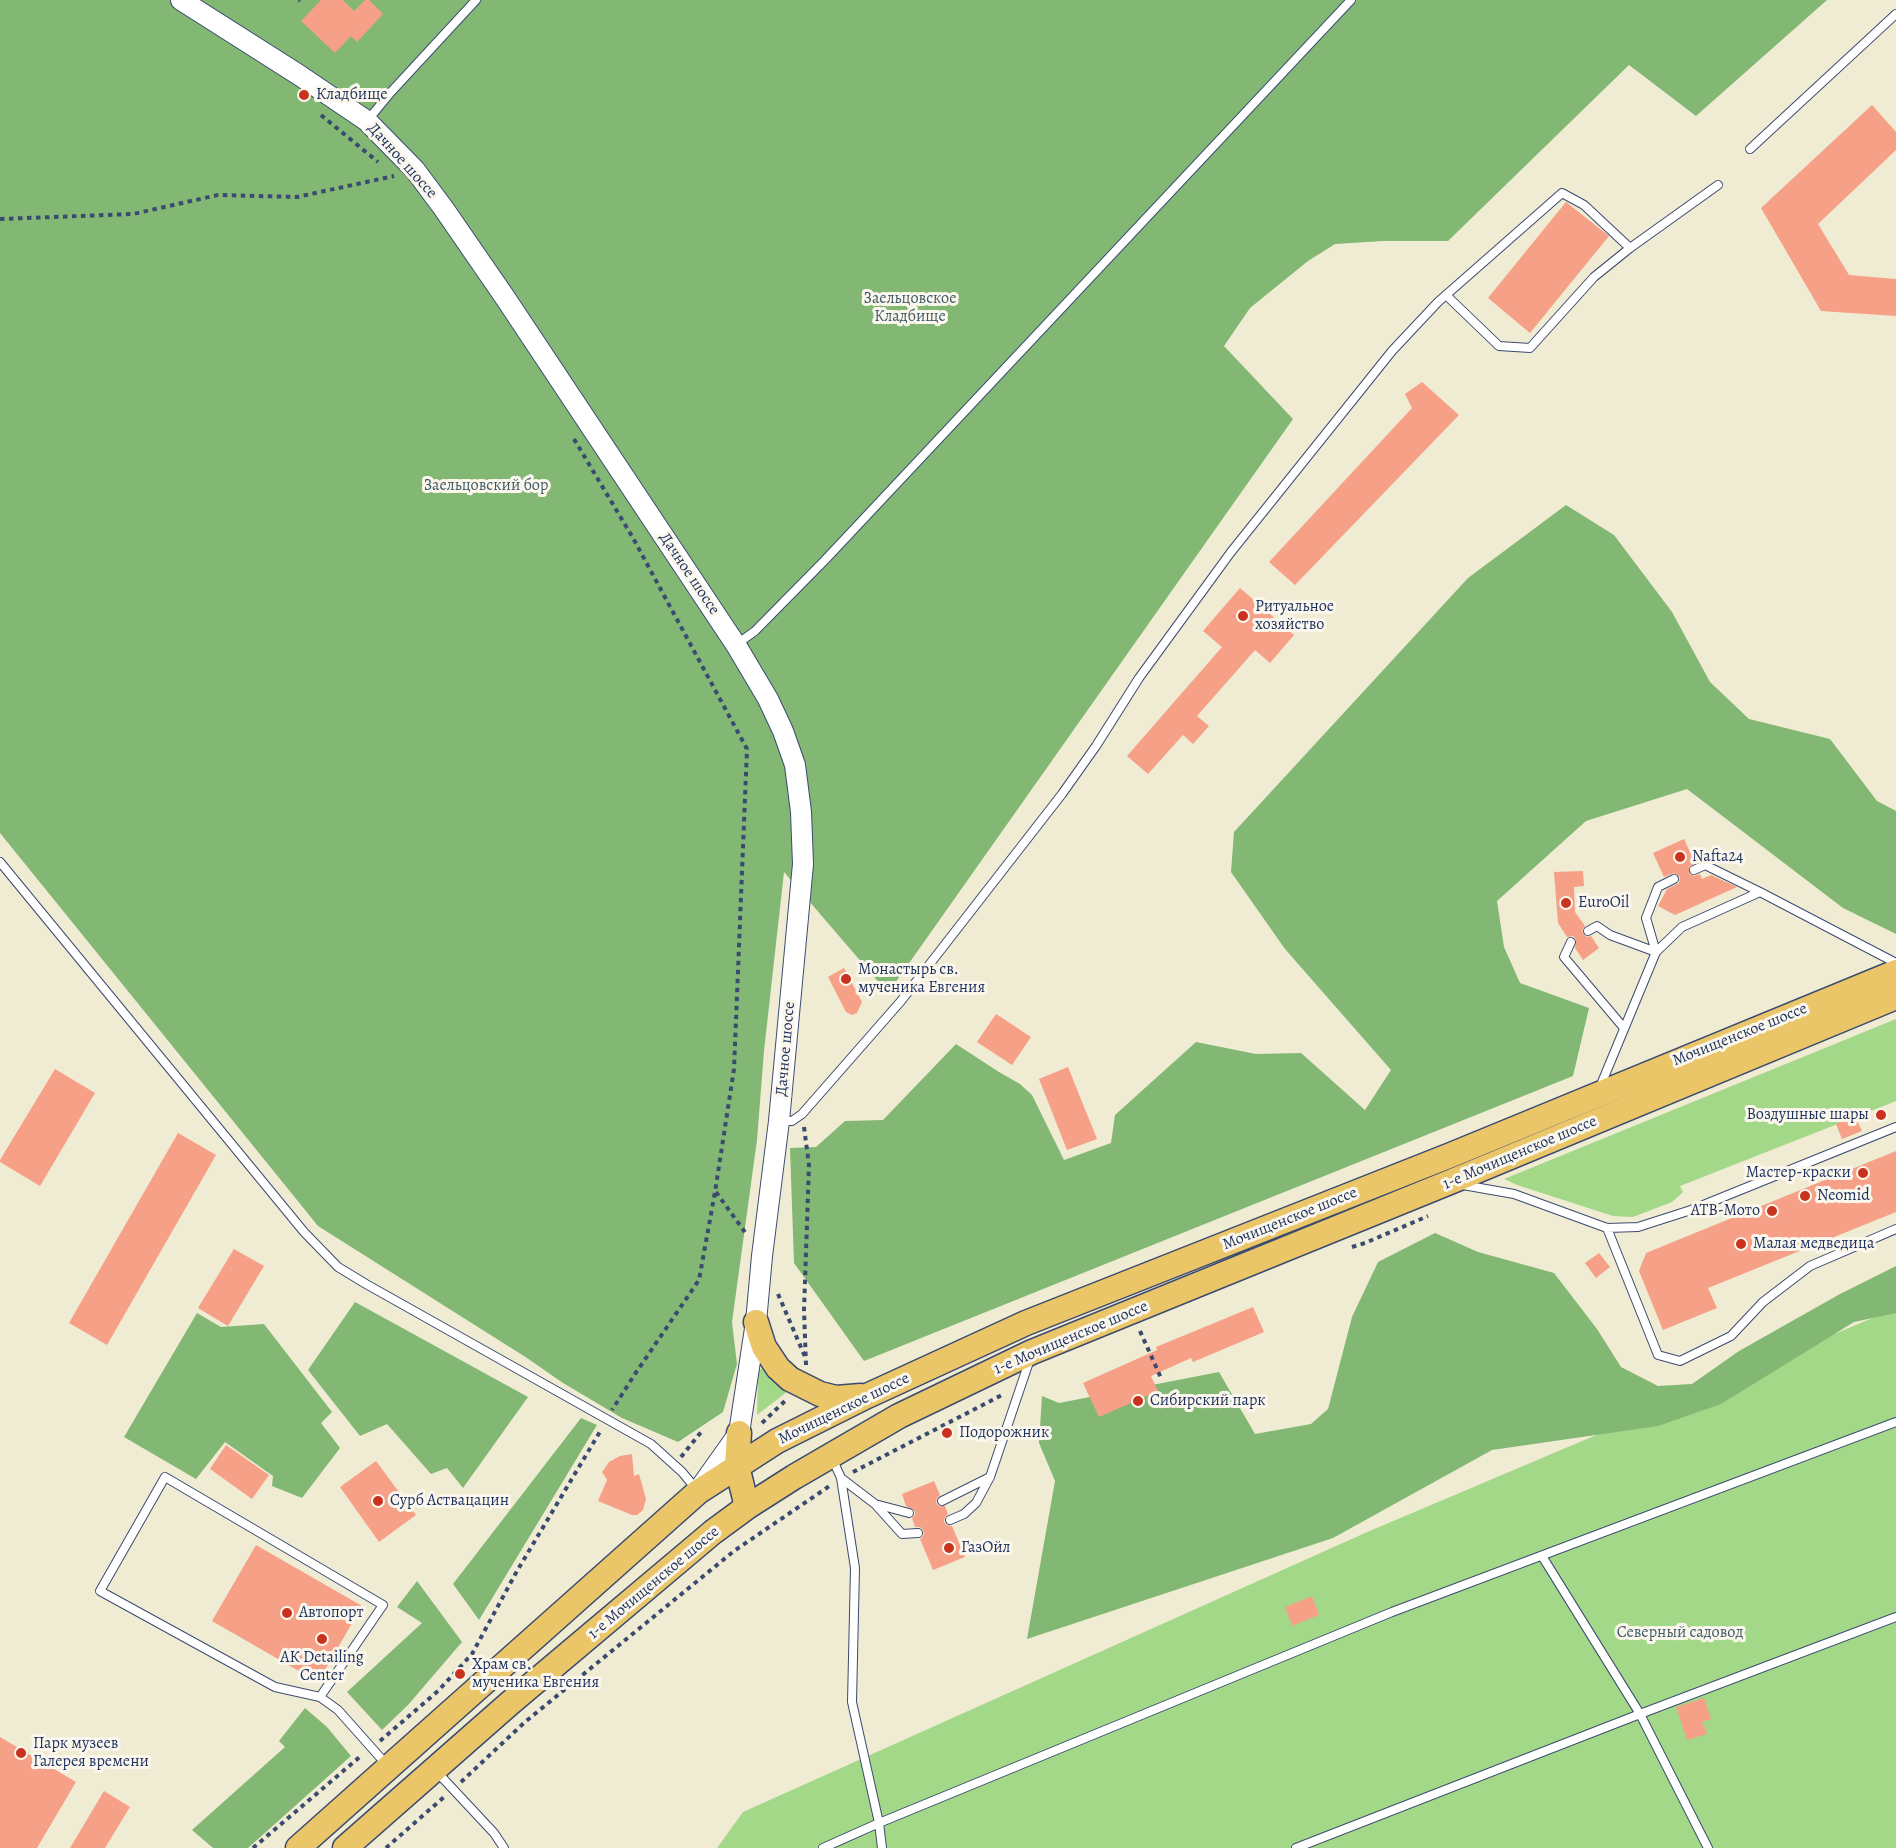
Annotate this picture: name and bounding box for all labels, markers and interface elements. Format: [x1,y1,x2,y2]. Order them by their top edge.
place label: Кладбище [316,85,388,105]
marker: Кладбище [297,88,311,102]
street label: Дачное шоссе [363,119,441,203]
park label: Заельцовское Кладбище [864,289,956,327]
park label: Заельцовский бор [424,476,548,496]
street label: Дачное шоссе [654,529,724,619]
place label: Ритуальное хозяйство [1255,597,1334,635]
marker: Ритуальное хозяйство [1236,609,1250,623]
place label: Nafta24 [1692,847,1743,867]
marker: Nafta24 [1673,850,1687,864]
place label: EuroOil [1578,893,1629,913]
marker: EuroOil [1559,896,1573,910]
place label: Монастырь св. мученика Евгения [858,960,985,998]
marker: Монастырь св. мученика Евгения [839,972,853,986]
street label: Мочищенское шоссе [1670,999,1810,1071]
street label: Дачное шоссе [772,1001,800,1097]
place label: Воздушные шары [1746,1105,1869,1125]
marker: Воздушные шары [1874,1108,1888,1122]
street label: 1-е Мочищенское шоссе [1440,1112,1600,1194]
place label: Мастер-краски [1746,1163,1851,1183]
marker: Мастер-краски [1856,1166,1870,1180]
street label: Мочищенское шоссе [1220,1183,1360,1255]
place label: Neomid [1817,1186,1870,1206]
marker: Neomid [1798,1189,1812,1203]
place label: АТВ-Мото [1691,1201,1760,1221]
marker: АТВ-Мото [1765,1204,1779,1218]
place label: Малая медведица [1753,1234,1874,1254]
marker: Малая медведица [1734,1237,1748,1251]
street label: 1-е Мочищенское шоссе [991,1297,1151,1379]
street label: Мочищенское шоссе [775,1369,913,1449]
place label: Сибирский парк [1150,1391,1266,1411]
marker: Сибирский парк [1131,1394,1145,1408]
place label: Подорожник [959,1423,1049,1443]
marker: Подорожник [940,1426,954,1440]
place label: Сурб Аствацацин [390,1491,509,1511]
marker: Сурб Аствацацин [371,1494,385,1508]
street label: 1-е Мочищенское шоссе [584,1522,724,1644]
place label: ГазОйл [961,1538,1011,1558]
marker: ГазОйл [942,1541,956,1555]
place label: Автопорт [299,1603,364,1623]
marker: Автопорт [280,1606,294,1620]
park label: Северный садовод [1617,1623,1743,1643]
marker: АК Detailing Center [315,1632,329,1646]
place label: АК Detailing Center [280,1648,364,1686]
place label: Храм св. мученика Евгения [472,1655,599,1693]
marker: Храм св. мученика Евгения [453,1667,467,1681]
place label: Парк музеев Галерея времени [33,1734,149,1772]
marker: Парк музеев Галерея времени [14,1746,28,1760]

